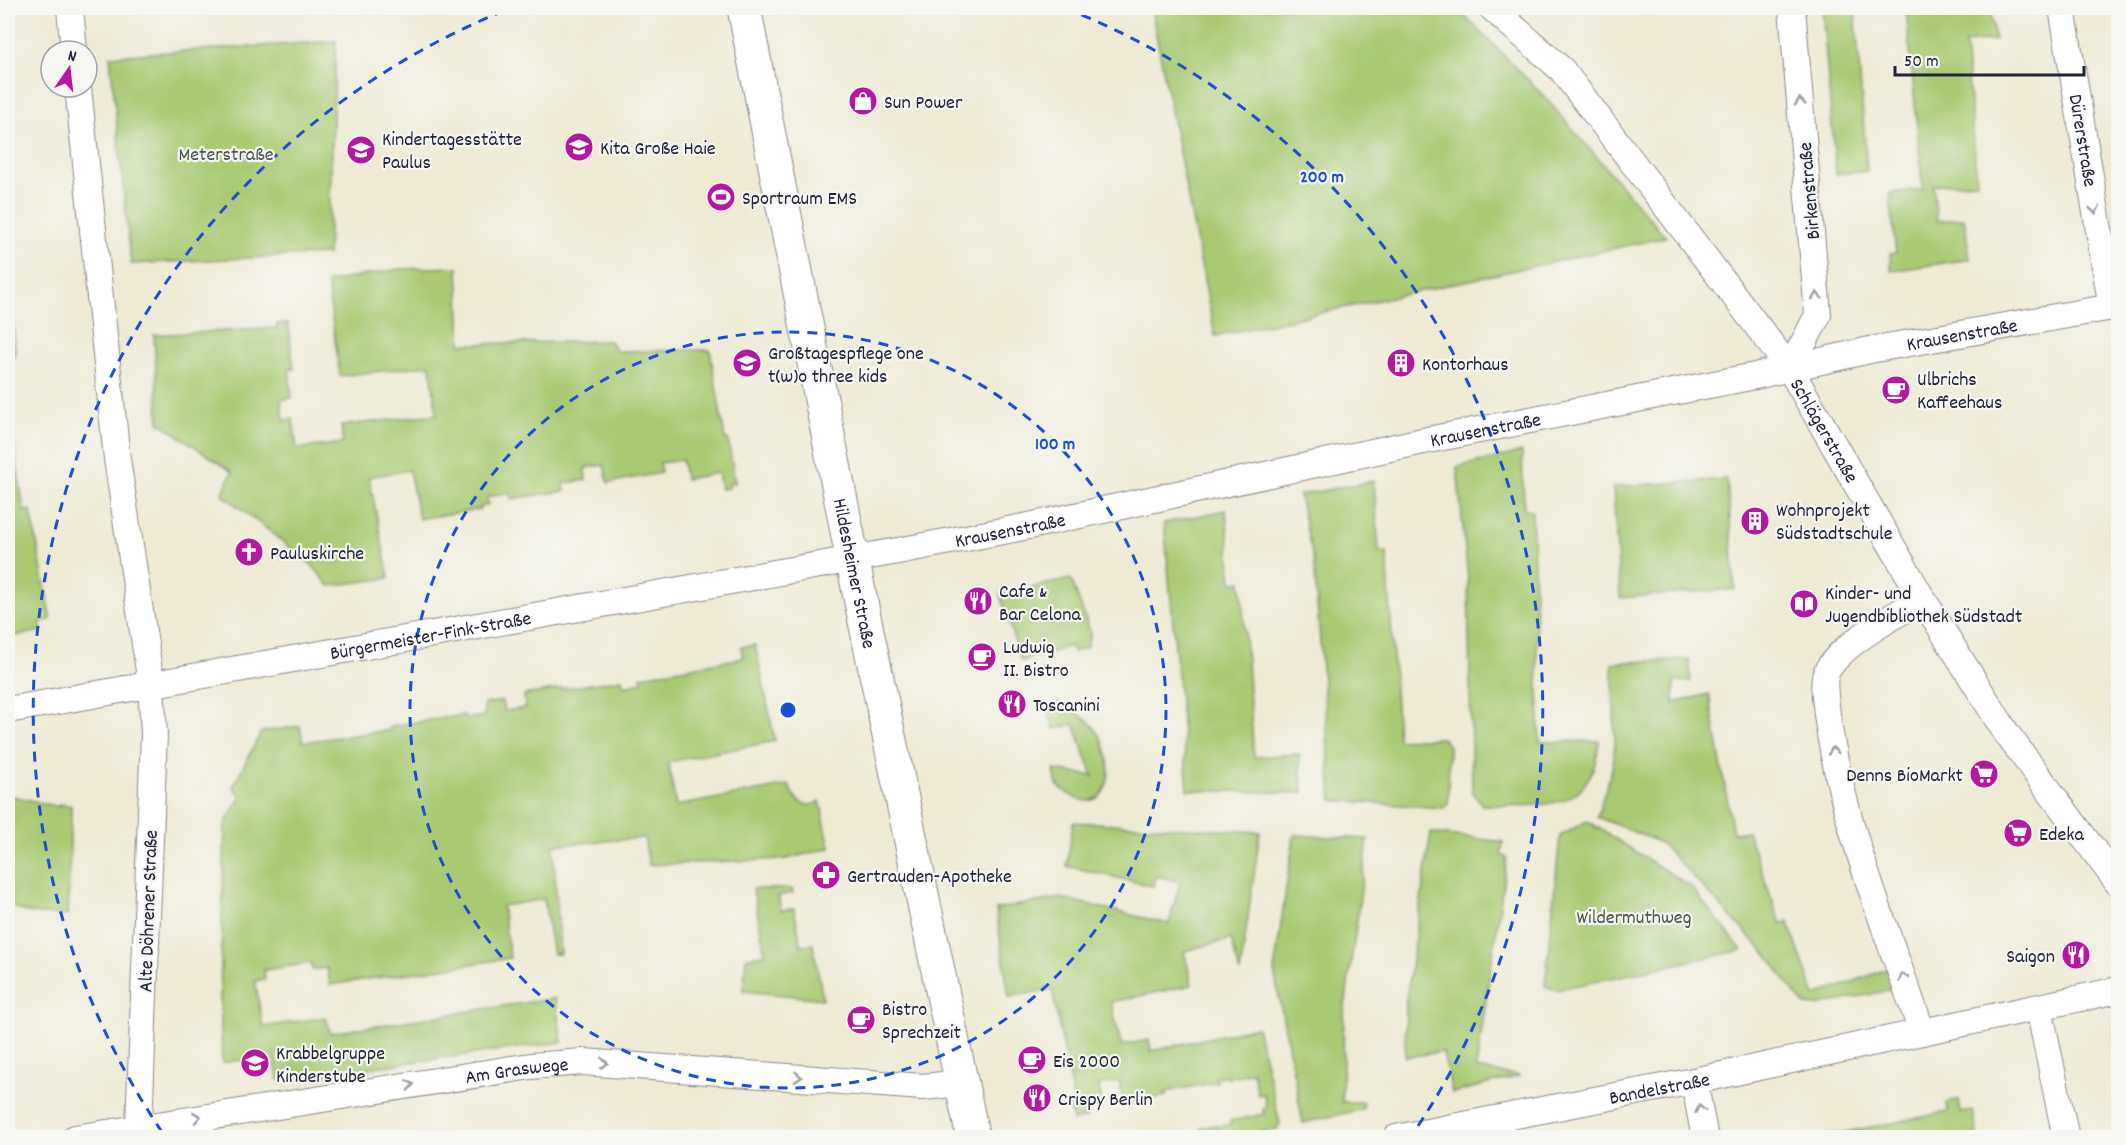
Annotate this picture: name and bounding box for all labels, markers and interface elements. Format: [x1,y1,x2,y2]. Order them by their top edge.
north arrow [39,39,99,99]
scale bar [1895,39,2084,77]
text: N [65,45,79,69]
text: 50 m [1904,50,1939,75]
shop icon: Sun Power [847,85,879,117]
place label: Sun Power [884,90,963,118]
street label: Dürerstraße [2060,92,2103,189]
one-way arrow [1794,97,1807,106]
place label: Kindertagesstätte Paulus [382,127,522,178]
school or university icon: Kita Große Haie [563,131,595,163]
school or university icon: Kindertagesstätte Paulus [345,134,377,166]
place label: Kita Große Haie [600,136,716,164]
street label: Birkenstraße [1793,141,1829,241]
park label: Meterstraße [178,142,274,170]
text: 200 m [1300,166,1344,191]
sports icon: Sportraum EMS [705,181,737,213]
place label: Sportraum EMS [742,186,857,214]
one-way arrow [2089,206,2101,215]
one-way arrow [1810,292,1823,301]
street label: Krausenstraße [1905,313,2020,360]
place label: Großtagespflege one t(w)o three kids [768,341,924,392]
school or university icon: Großtagespflege one t(w)o three kids [731,347,763,379]
building icon: Kontorhaus [1385,347,1417,379]
place label: Kontorhaus [1422,352,1509,380]
place label: Ulbrichs Kaffeehaus [1917,367,2002,418]
street label: Schlägerstraße [1781,374,1864,489]
cafe icon: Ulbrichs Kaffeehaus [1880,374,1912,406]
street label: Krausenstraße [1428,407,1544,456]
text: 100 m [1035,433,1075,458]
street label: Hildesheimer Straße [824,496,881,652]
place label: Wohnprojekt Südstadtschule [1776,498,1893,549]
building icon: Wohnprojekt Südstadtschule [1739,505,1771,537]
street label: Krausenstraße [953,507,1069,557]
church icon: Pauluskirche [233,536,265,568]
place label: Pauluskirche [270,541,364,569]
place label: Cafe & Bar Celona [999,579,1081,630]
place label: Kinder- und Jugendbibliothek Südstadt [1825,581,2022,632]
restaurant icon: Cafe & Bar Celona [962,585,994,617]
library icon: Kinder- und Jugendbibliothek Südstadt [1788,588,1820,620]
street label: Bürgermeister-Fink-Straße [328,606,534,669]
place label: Ludwig II. Bistro [1003,635,1069,686]
cafe icon: Ludwig II. Bistro [966,641,998,673]
restaurant icon: Toscanini [996,688,1028,720]
place label: Toscanini [1033,693,1100,721]
centre of rings [778,700,798,720]
one-way arrow [1827,746,1839,756]
supermarket icon: Denns BioMarkt [1968,758,2000,790]
place label: Denns BioMarkt [1846,763,1963,791]
supermarket icon: Edeka [2002,817,2034,849]
place label: Edeka [2039,822,2084,850]
street label: Alte Döhrener Straße [133,829,167,993]
pharmacy icon: Gertrauden-Apotheke [810,859,842,891]
place label: Gertrauden-Apotheke [847,864,1012,892]
park label: Wildermuthweg [1577,905,1691,933]
restaurant icon: Saigon [2060,939,2092,971]
place label: Saigon [2006,944,2055,972]
one-way arrow [1898,972,1911,983]
place label: Bistro Sprechzeit [882,997,961,1048]
cafe icon: Bistro Sprechzeit [845,1004,877,1036]
place label: Krabbelgruppe Kinderstube [276,1041,385,1092]
cafe icon: Eis 2000 [1016,1044,1048,1076]
school or university icon: Krabbelgruppe Kinderstube [239,1047,271,1079]
place label: Eis 2000 [1053,1049,1120,1077]
street label: Am Graswege [464,1052,570,1093]
one-way arrow [599,1057,608,1069]
street label: Bandelstraße [1607,1067,1713,1114]
one-way arrow [793,1070,803,1083]
one-way arrow [405,1079,415,1091]
restaurant icon: Crispy Berlin [1021,1082,1053,1114]
place label: Crispy Berlin [1058,1087,1153,1115]
one-way arrow [1694,1105,1707,1115]
one-way arrow [192,1112,201,1124]

